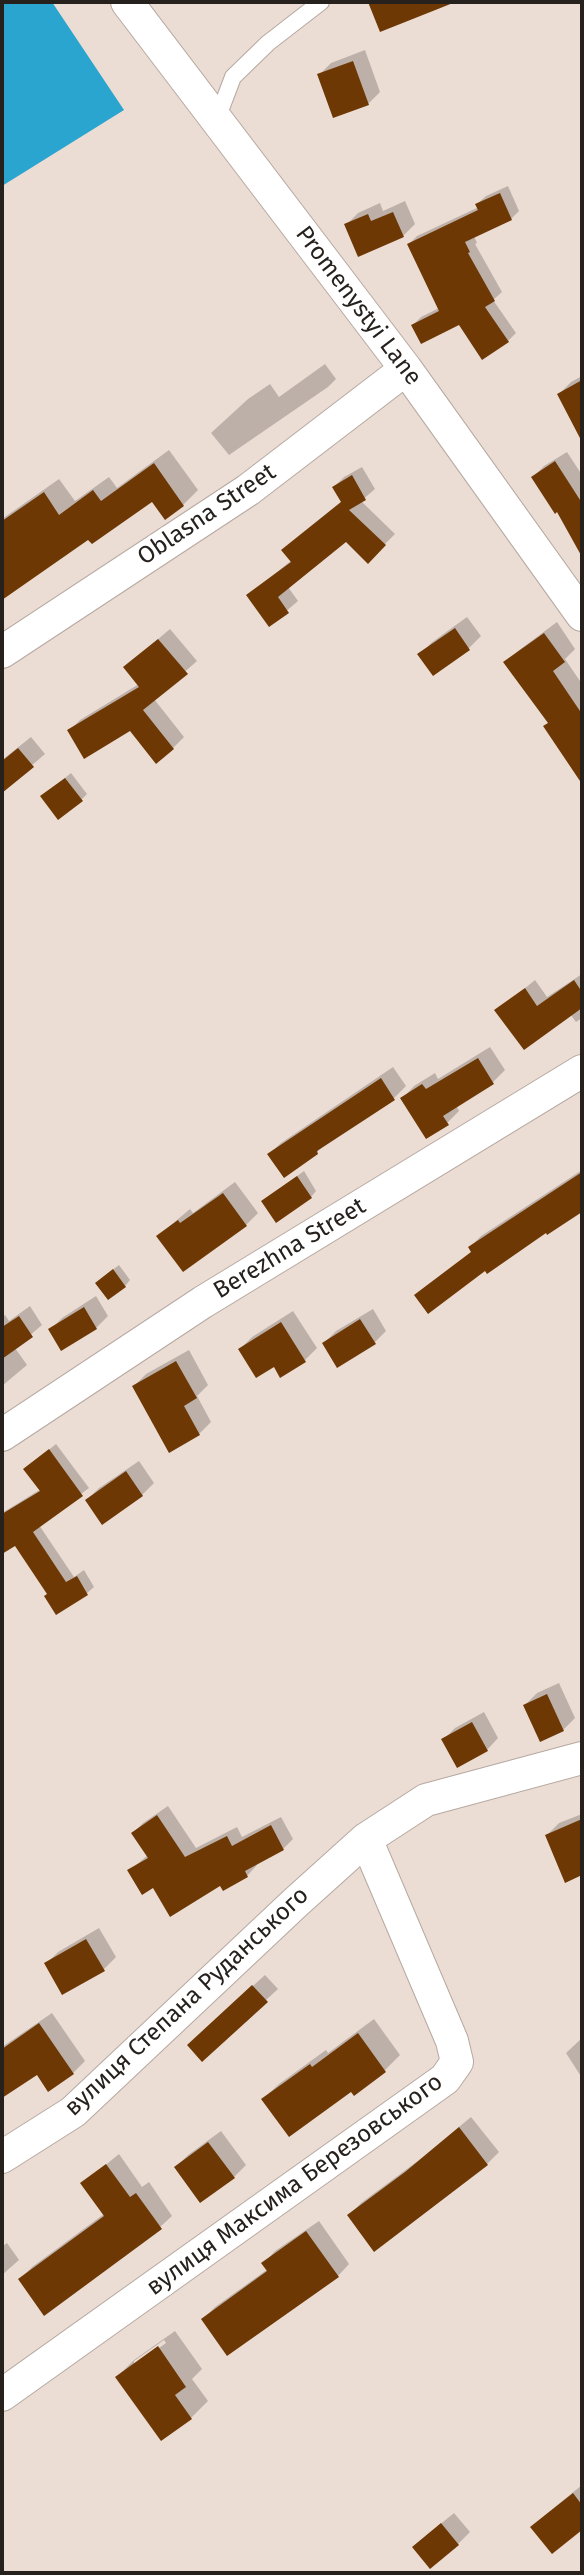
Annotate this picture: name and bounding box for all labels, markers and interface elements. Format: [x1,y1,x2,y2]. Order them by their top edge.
street label: Promenystyi Lane [289,221,427,391]
street label: Oblasna Street [132,458,282,572]
street label: Berezhna Street [209,1192,371,1306]
street label: вулиця Степана Руданського [59,1881,315,2123]
street label: вулиця Максима Березовського [141,2068,449,2302]

